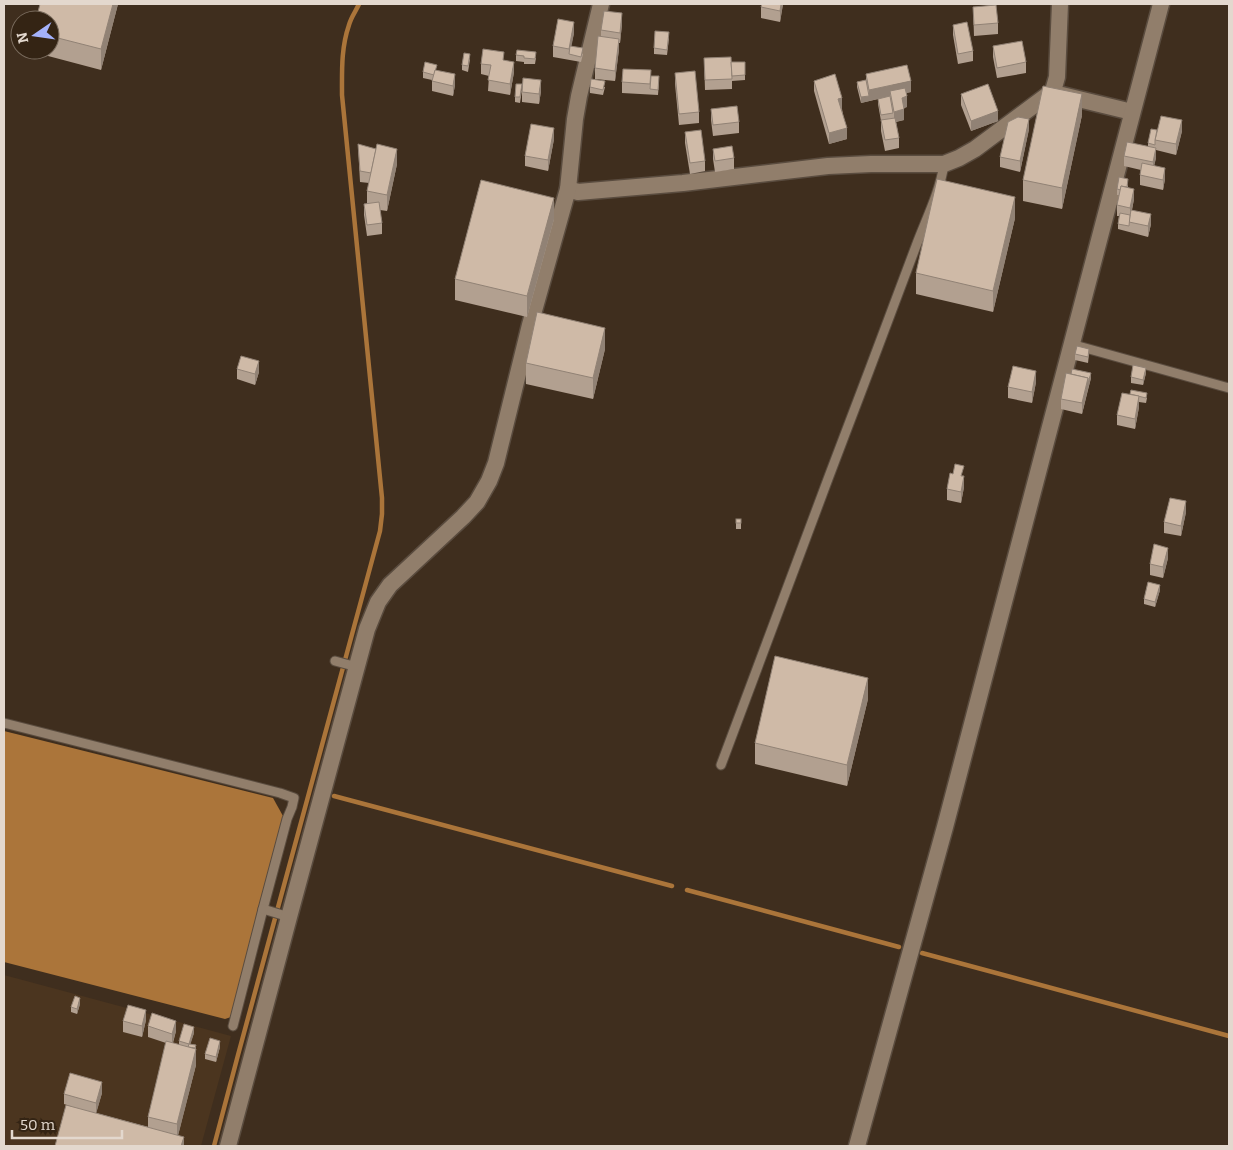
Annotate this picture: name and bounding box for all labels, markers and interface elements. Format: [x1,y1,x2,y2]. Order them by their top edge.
north arrow [10,10,60,60]
text: N [13,30,32,45]
scale bar [12,1108,122,1140]
text: 50 m [20,1116,56,1134]

